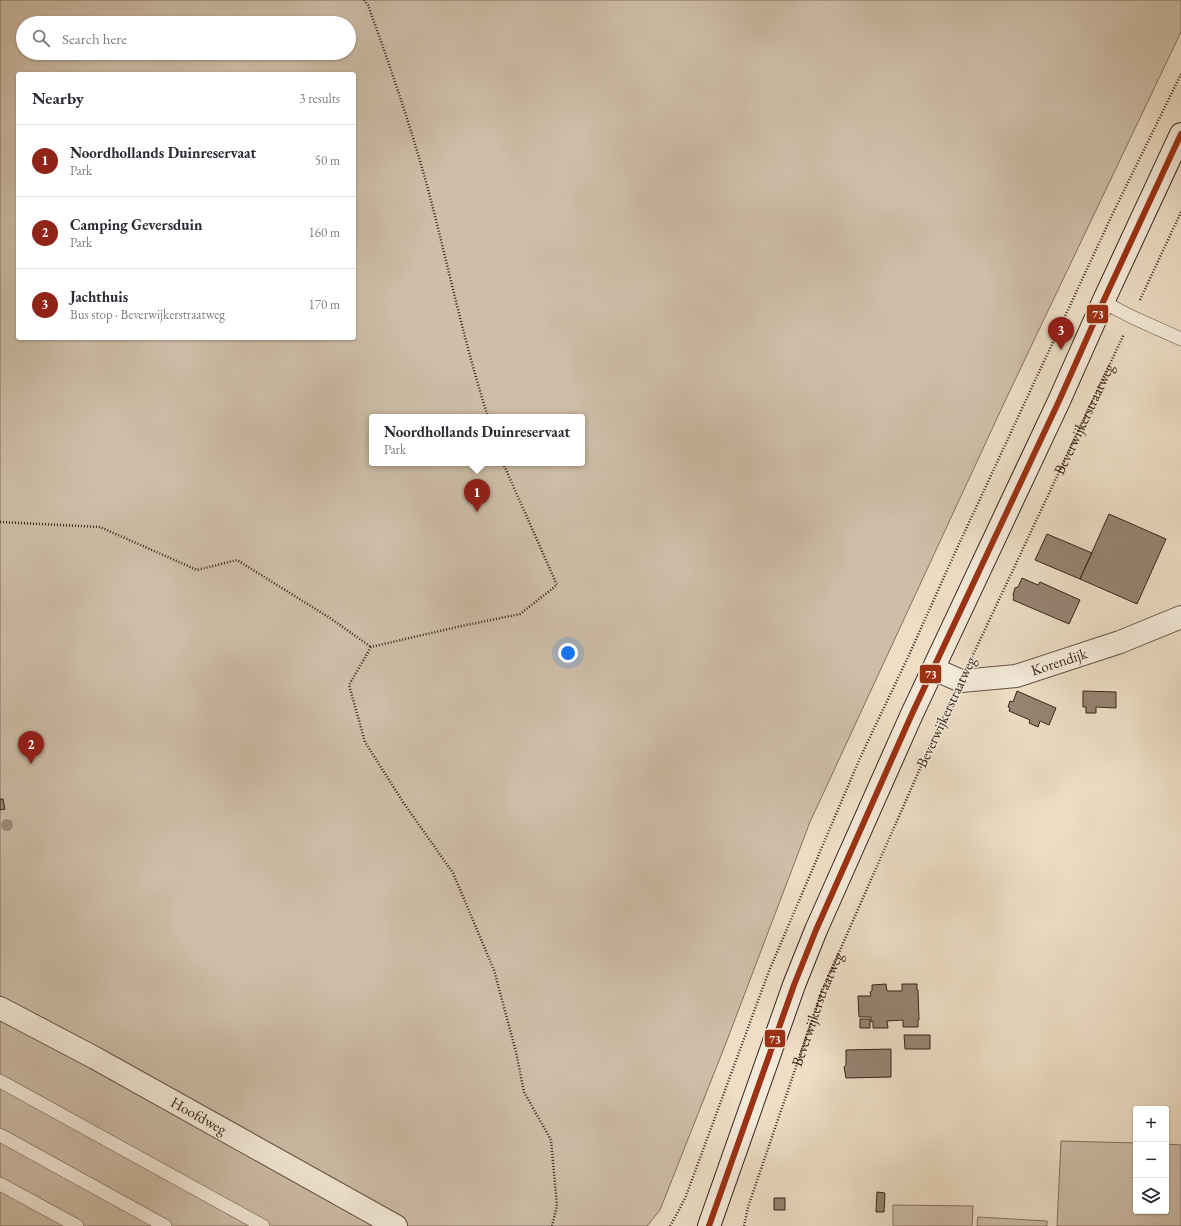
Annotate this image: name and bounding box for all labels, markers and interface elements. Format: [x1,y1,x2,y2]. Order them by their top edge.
search box [16,16,356,60]
icon: search [30,27,52,49]
text: Search here [62,29,127,48]
text: Nearby [32,87,84,109]
text: 3 results [299,90,340,107]
text: Noordhollands Duinreservaat [70,143,256,162]
text: 1 [42,152,48,169]
text: 50 m [315,152,340,169]
text: Park [70,162,92,179]
text: Camping Geversduin [70,215,202,234]
text: 2 [42,224,48,241]
text: 160 m [309,224,340,241]
text: Park [70,234,92,251]
text: Jachthuis [70,287,128,306]
text: 3 [42,296,48,313]
text: 170 m [309,296,340,313]
line badge: 73 [1086,304,1109,324]
text: Bus stop · Beverwijkerstraatweg [70,306,225,323]
text: 73 [1092,307,1104,321]
pin: 3 [1048,317,1074,350]
street label: Beverwijkerstraatweg [1049,360,1118,477]
popup [369,414,585,466]
text: Noordhollands Duinreservaat [384,422,570,441]
text: Park [384,441,406,458]
pin: 1 [464,479,490,512]
your location [558,643,578,663]
street label: Korendijk [1028,643,1090,680]
street label: Beverwijkerstraatweg [911,653,980,770]
line badge: 73 [919,664,942,684]
text: 73 [925,667,937,681]
pin: 2 [18,731,44,764]
street label: Beverwijkerstraatweg [787,948,847,1069]
line badge: 73 [764,1029,786,1048]
text: 73 [769,1032,781,1046]
street label: Hoofdweg [167,1092,231,1139]
map controls [1133,1106,1169,1214]
button: + [1133,1106,1169,1142]
button: − [1133,1142,1169,1178]
button: layers [1133,1178,1169,1214]

